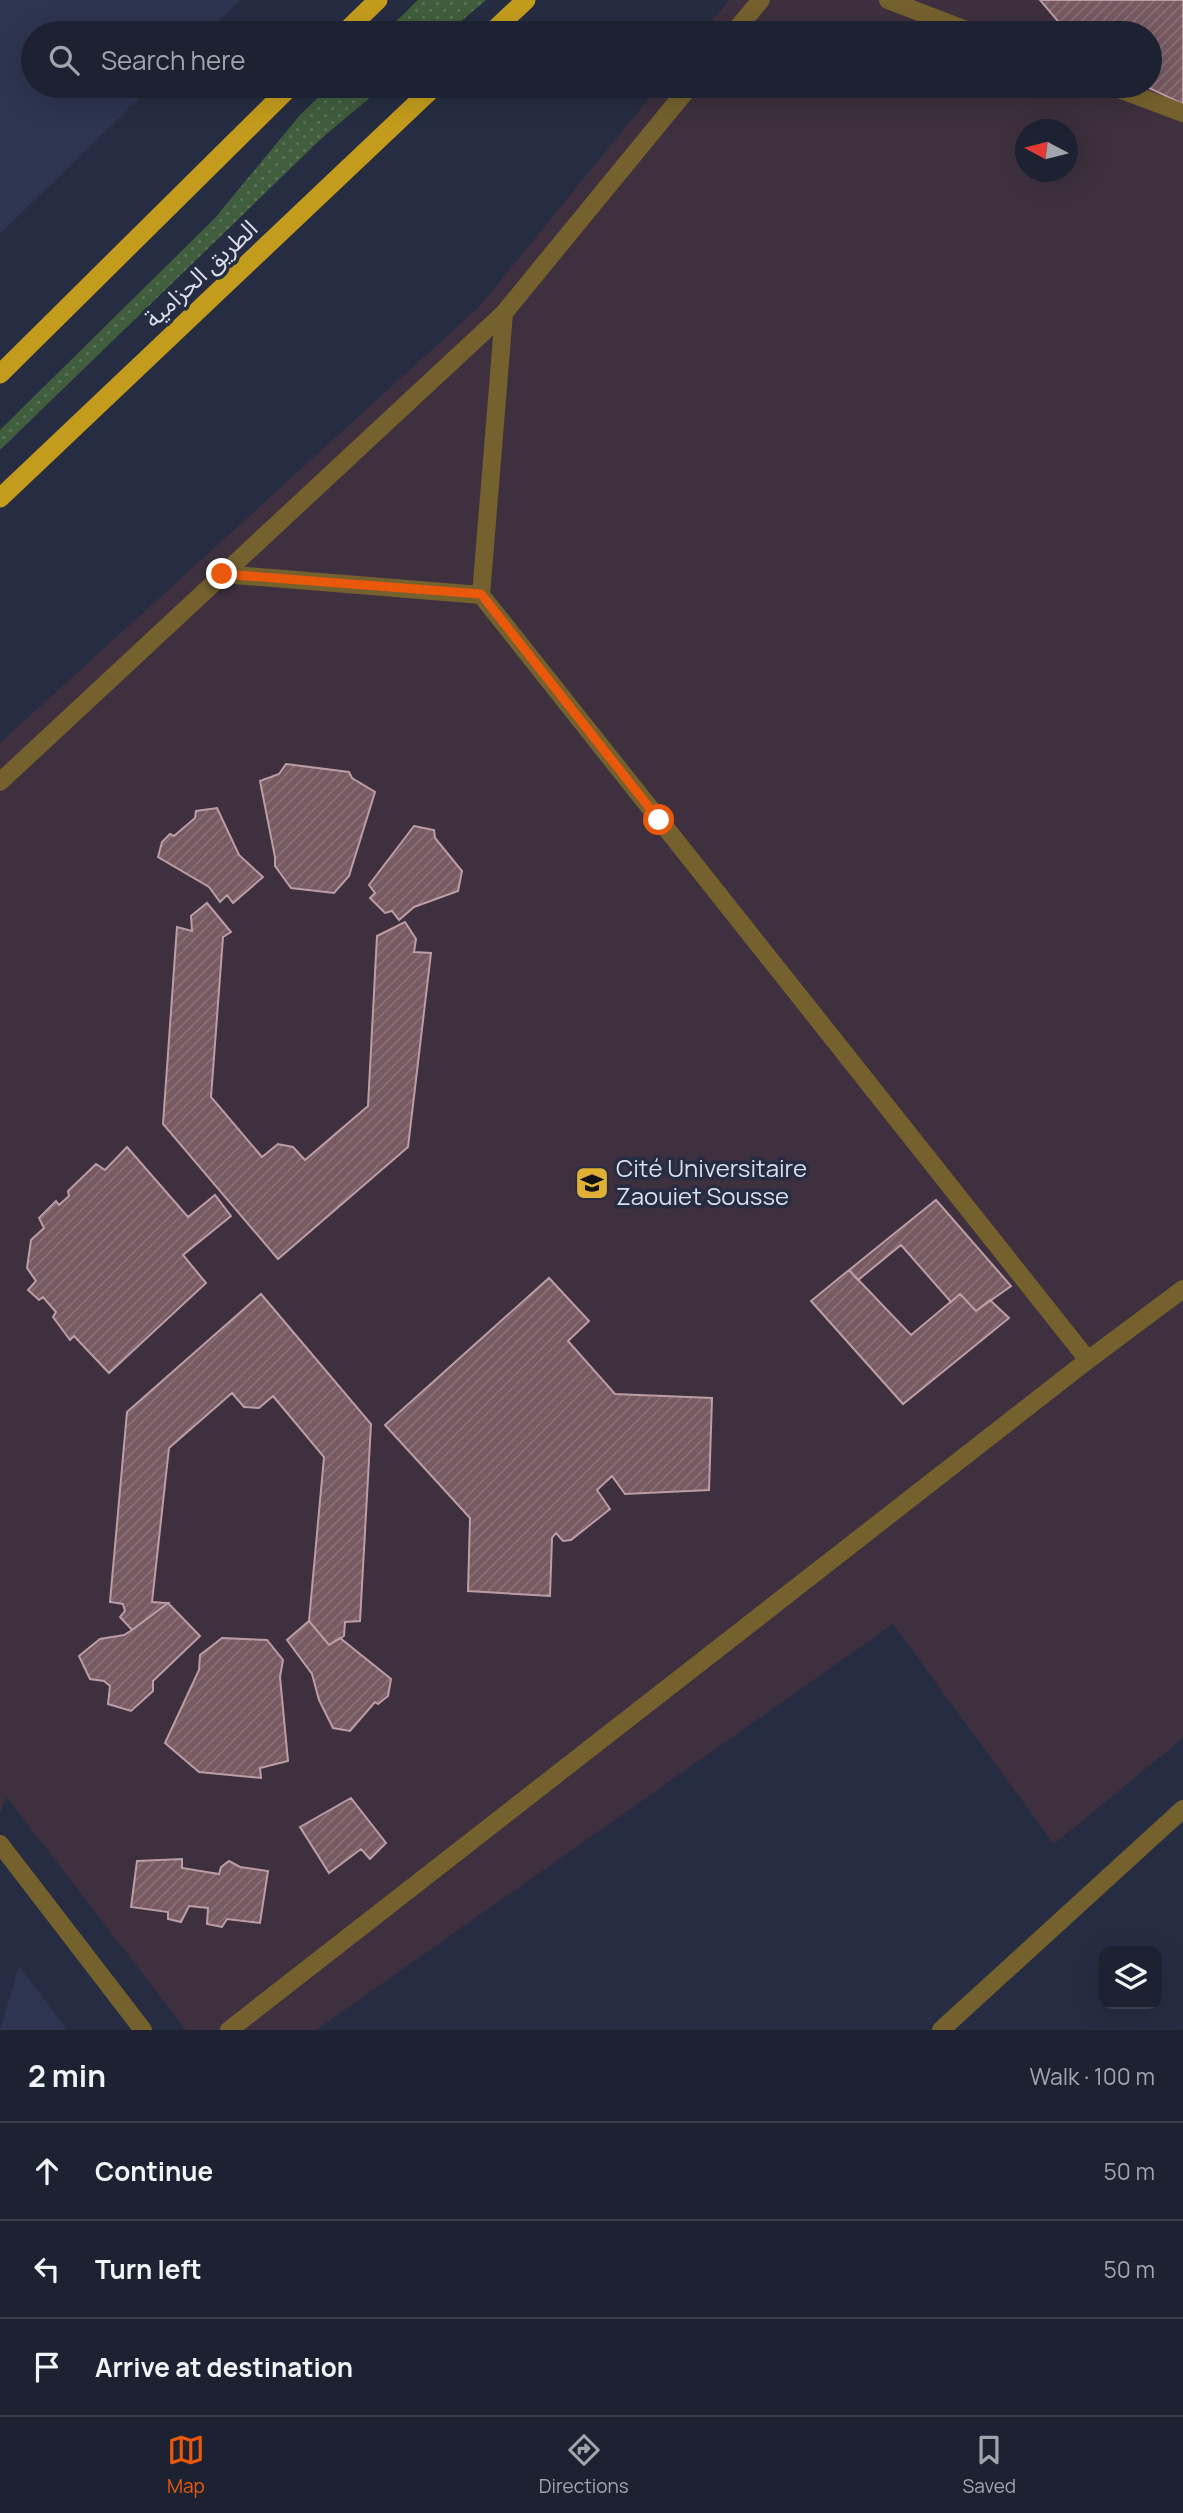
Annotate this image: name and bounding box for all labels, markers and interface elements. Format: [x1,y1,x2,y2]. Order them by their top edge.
search box [21,21,1162,98]
icon: search [45,41,83,79]
text: Search here [101,42,246,78]
north arrow [1015,119,1078,182]
street label: الطريق الحزامية [136,212,264,334]
route end [206,558,237,589]
route start [643,804,674,835]
place label: Cité Universitaire Zaouiet Sousse [616,1151,807,1212]
school or university icon: Cité Universitaire Zaouiet Sousse [573,1164,611,1202]
map controls [1099,1946,1162,2009]
button: layers [1099,1946,1162,2009]
text: 2 min [28,2055,106,2096]
text: Walk · 100 m [1029,2060,1155,2092]
icon: ahead [28,2152,66,2190]
text: Continue [95,2153,213,2189]
text: 50 m [1104,2155,1155,2187]
icon: left [28,2250,66,2288]
text: Turn left [95,2251,202,2287]
text: 50 m [1104,2253,1155,2285]
icon: arrive [28,2348,66,2386]
text: Arrive at destination [95,2349,353,2385]
tab: Map [167,2431,205,2499]
tab: Directions [539,2431,629,2499]
tab: Saved [963,2431,1016,2499]

